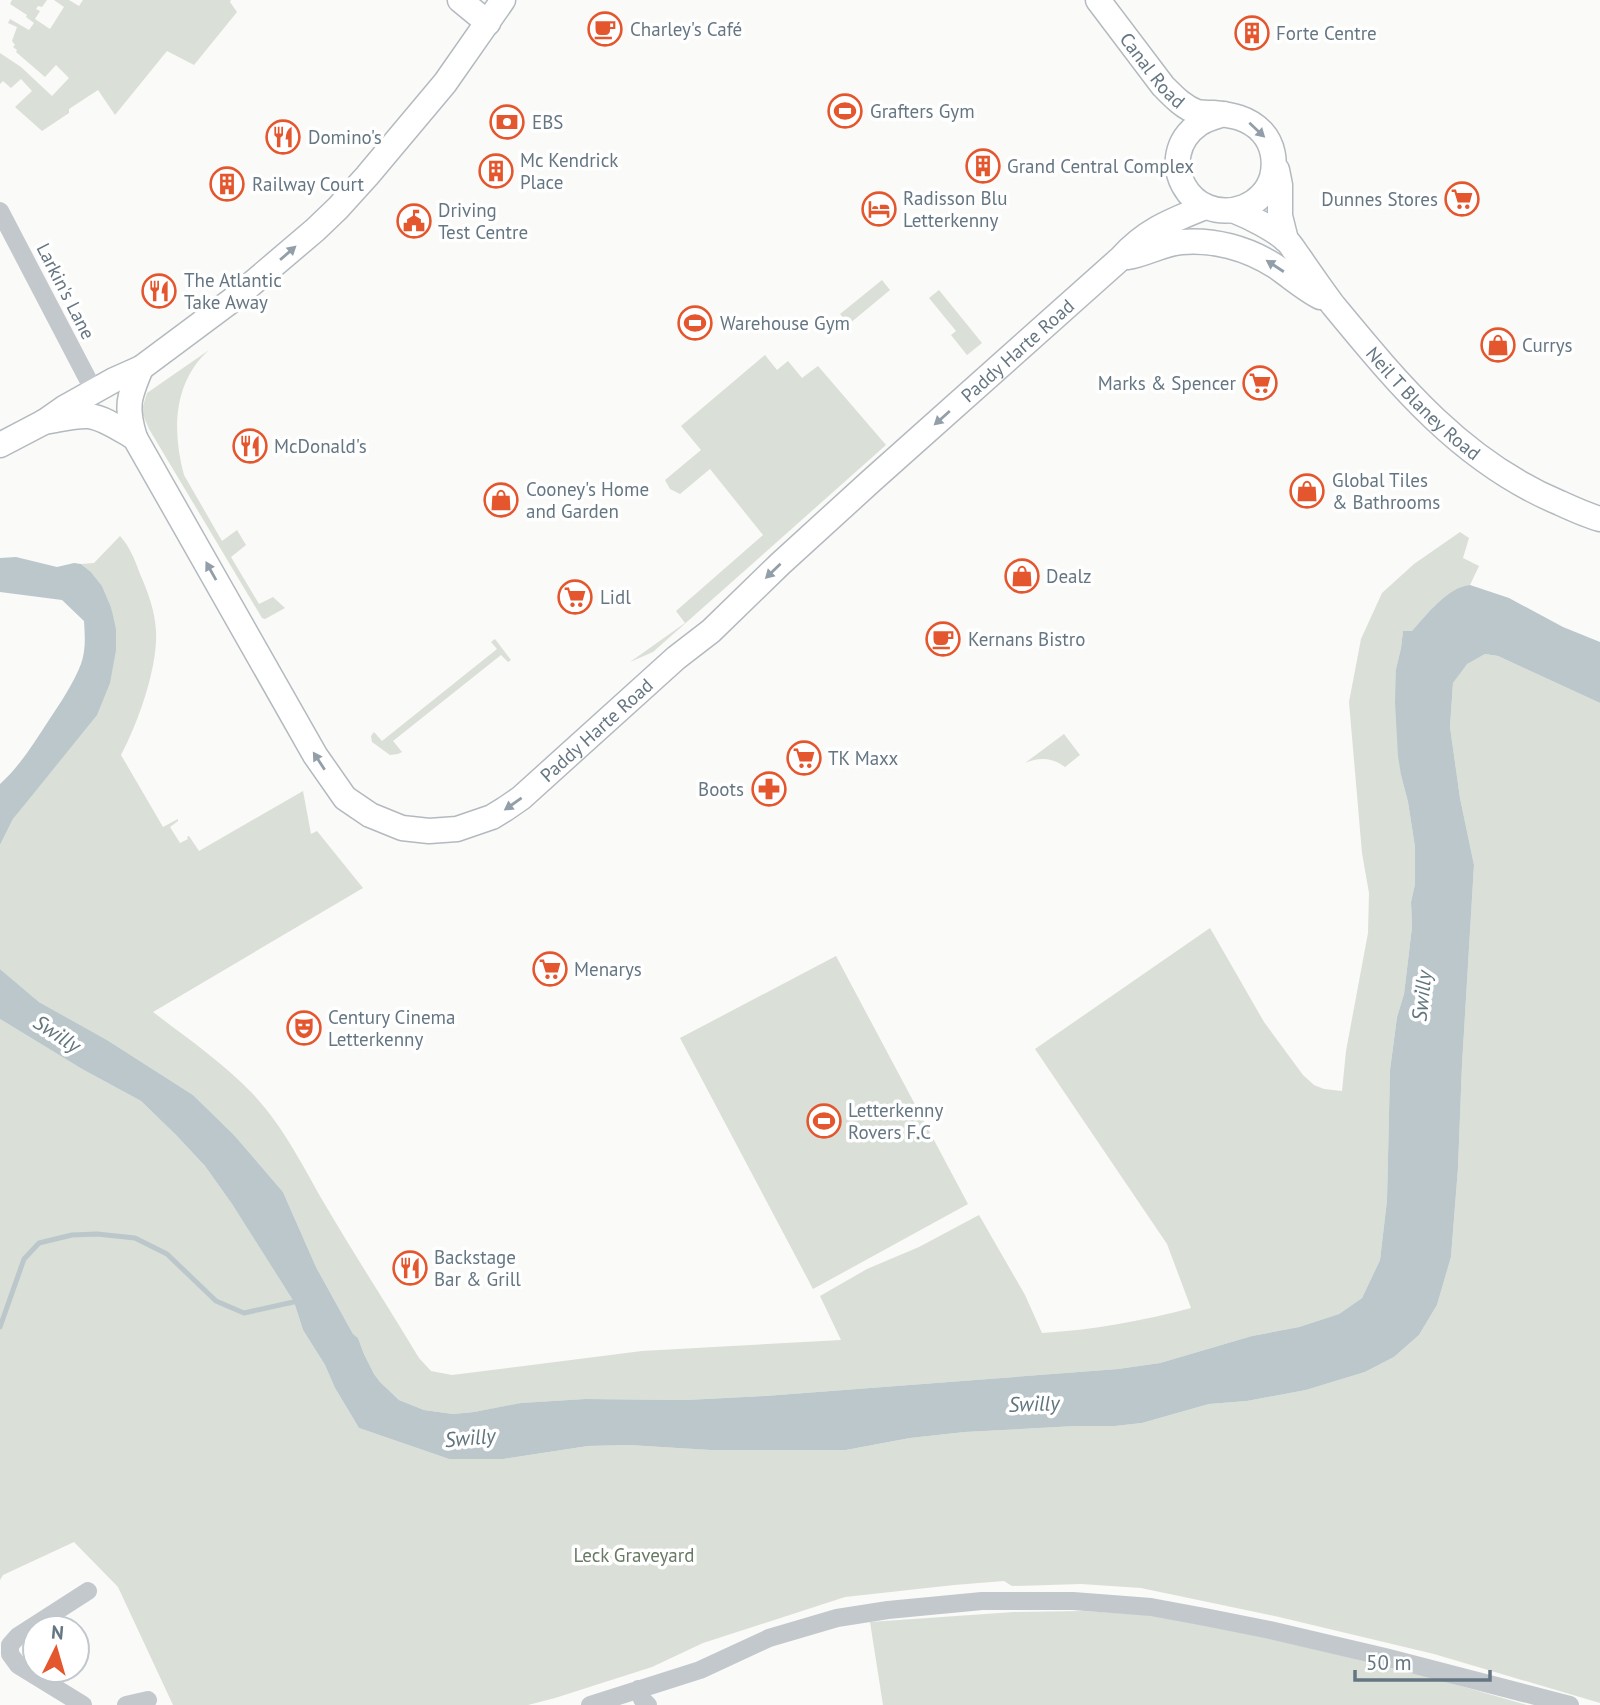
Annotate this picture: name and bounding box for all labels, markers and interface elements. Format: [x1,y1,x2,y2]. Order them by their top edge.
cafe icon: Charley's Café [586,10,624,48]
building icon: Forte Centre [1233,14,1271,52]
place label: Charley's Café [630,17,742,41]
place label: Forte Centre [1276,21,1377,45]
street label: Canal Road [1115,28,1190,113]
sports icon: Grafters Gym [826,92,864,130]
place label: Grafters Gym [870,99,975,123]
bank icon: EBS [488,103,526,141]
place label: EBS [532,110,563,134]
restaurant icon: Domino's [264,118,302,156]
one-way arrow [1249,121,1266,138]
place label: Domino's [308,125,382,149]
building icon: Grand Central Complex [964,147,1002,185]
place label: Mc Kendrick Place [520,148,618,194]
building icon: Mc Kendrick Place [477,152,515,190]
place label: Grand Central Complex [1007,154,1194,178]
building icon: Railway Court [208,165,246,203]
place label: Railway Court [252,172,364,196]
supermarket icon: Dunnes Stores [1443,180,1481,218]
place label: Radisson Blu Letterkenny [903,186,1007,232]
place label: Dunnes Stores [1321,187,1438,211]
hotel icon: Radisson Blu Letterkenny [860,190,898,228]
place label: Driving Test Centre [438,198,528,244]
public building icon: Driving Test Centre [395,202,433,240]
street label: Larkin's Lane [32,239,100,343]
one-way arrow [279,245,297,261]
one-way arrow [1265,260,1285,273]
place label: The Atlantic Take Away [184,268,282,314]
restaurant icon: The Atlantic Take Away [140,272,178,310]
street label: Paddy Harte Road [956,294,1079,407]
sports icon: Warehouse Gym [676,304,714,342]
place label: Warehouse Gym [720,311,850,335]
shop icon: Currys [1479,326,1517,364]
place label: Currys [1522,333,1573,357]
street label: Neil T Blaney Road [1361,342,1485,465]
supermarket icon: Marks & Spencer [1241,364,1279,402]
place label: Marks & Spencer [1098,371,1237,395]
one-way arrow [933,410,951,426]
restaurant icon: McDonald's [231,427,269,465]
place label: McDonald's [274,434,367,458]
place label: Global Tiles & Bathrooms [1332,468,1440,514]
shop icon: Global Tiles & Bathrooms [1288,472,1326,510]
place label: Cooney's Home and Garden [526,477,649,523]
shop icon: Cooney's Home and Garden [482,481,520,519]
shop icon: Dealz [1003,557,1041,595]
one-way arrow [205,562,217,581]
one-way arrow [765,562,782,579]
place label: Dealz [1046,564,1092,588]
supermarket icon: Lidl [556,578,594,616]
place label: Lidl [600,585,631,609]
cafe icon: Kernans Bistro [924,620,962,658]
place label: Kernans Bistro [968,627,1085,651]
street label: Paddy Harte Road [535,673,658,787]
supermarket icon: TK Maxx [785,739,823,777]
place label: TK Maxx [828,746,899,770]
one-way arrow [312,751,325,770]
pharmacy icon: Boots [750,770,788,808]
place label: Boots [698,777,744,801]
one-way arrow [504,797,522,811]
supermarket icon: Menarys [531,950,569,988]
place label: Menarys [574,957,642,981]
water label: Swilly [1405,967,1438,1023]
place label: Century Cinema Letterkenny [328,1005,455,1051]
water label: Swilly [29,1008,87,1060]
theatre icon: Century Cinema Letterkenny [285,1009,323,1047]
place label: Letterkenny Rovers F.C [848,1098,943,1144]
sports icon: Letterkenny Rovers F.C [805,1102,843,1140]
place label: Backstage Bar & Grill [434,1245,521,1291]
restaurant icon: Backstage Bar & Grill [391,1249,429,1287]
water label: Swilly [1008,1389,1062,1418]
water label: Swilly [443,1422,498,1453]
park label: Leck Graveyard [574,1543,694,1567]
north arrow [21,1614,91,1684]
text: N [50,1620,65,1645]
scale bar [1355,1638,1490,1682]
text: 50 m [1366,1649,1412,1676]

